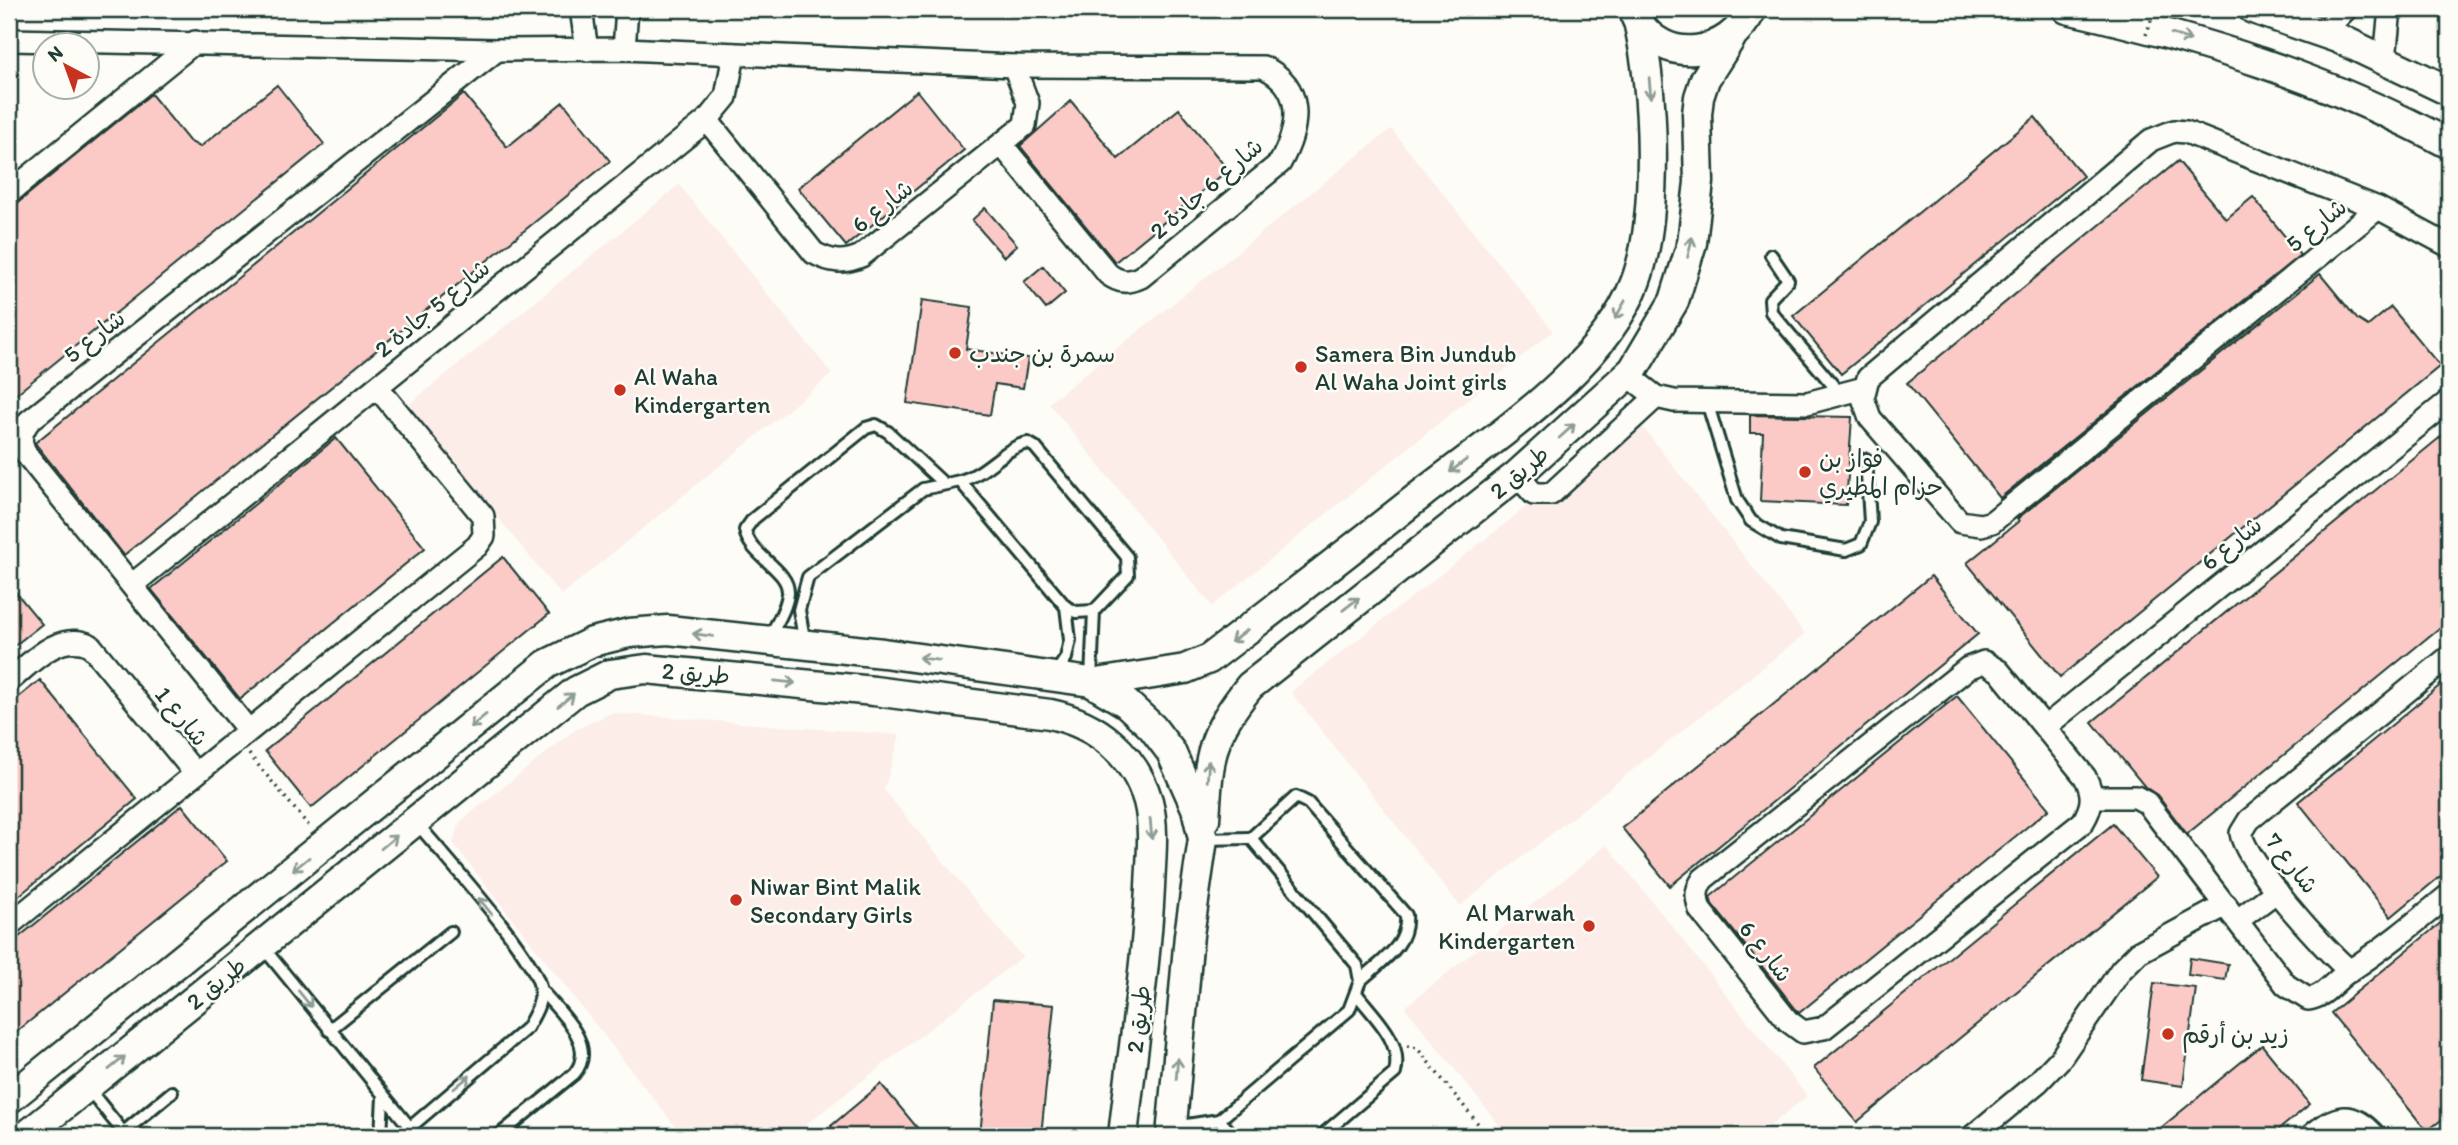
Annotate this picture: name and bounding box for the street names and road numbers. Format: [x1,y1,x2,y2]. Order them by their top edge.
street label: شارع 6 جادة 2 [1144,131,1270,247]
street label: شارع 6 [845,173,920,241]
street label: شارع 5 [2280,192,2354,261]
street label: شارع 5 جادة 2 [368,253,497,366]
street label: شارع 5 [58,303,132,371]
street label: طريق 2 [1483,439,1555,505]
street label: شارع 6 [2195,510,2269,579]
street label: طريق 2 [661,656,731,690]
street label: شارع 1 [147,680,215,754]
street label: شارع 7 [2257,827,2325,901]
street label: شارع 6 [1731,914,1799,989]
street label: طريق 2 [180,950,252,1016]
street label: طريق 2 [1119,983,1157,1055]

